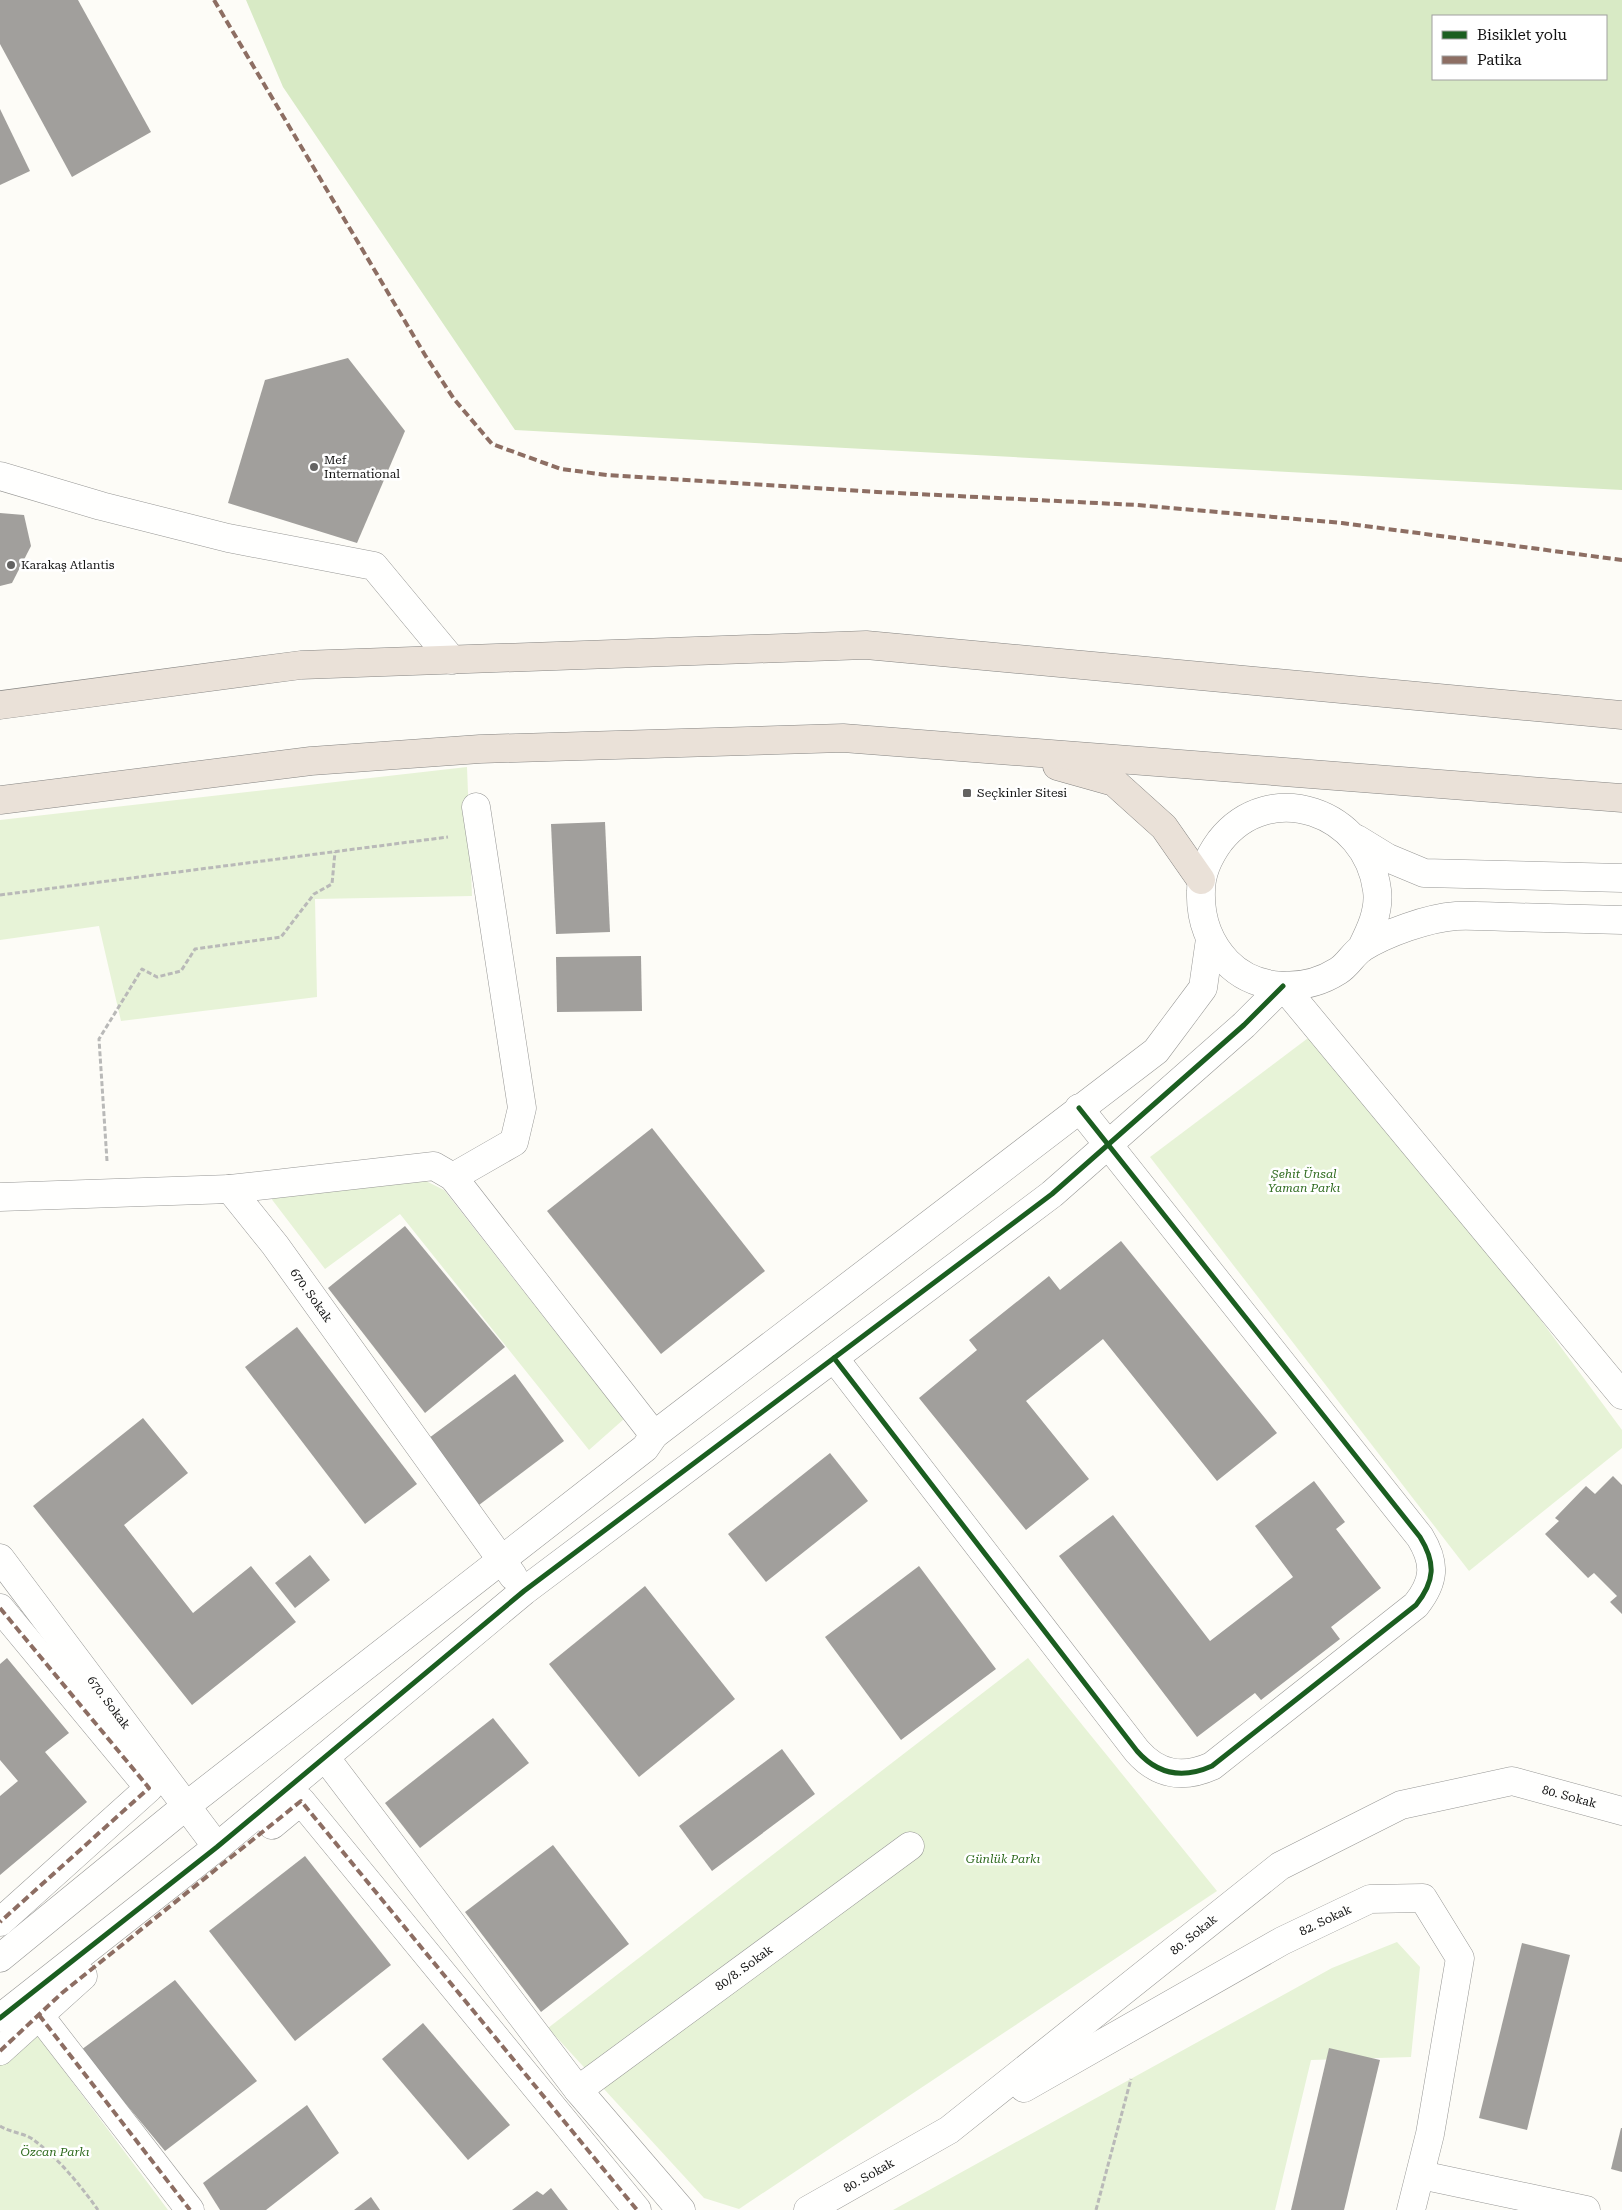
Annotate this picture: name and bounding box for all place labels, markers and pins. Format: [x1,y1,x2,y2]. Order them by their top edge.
place label: Mef International [324,453,400,481]
marker: Mef International [308,461,320,473]
place label: Karakaş Atlantis [21,558,115,572]
marker: Karakaş Atlantis [5,559,17,571]
place label: Seçkinler Sitesi [977,786,1067,800]
marker: Seçkinler Sitesi [961,787,973,799]

